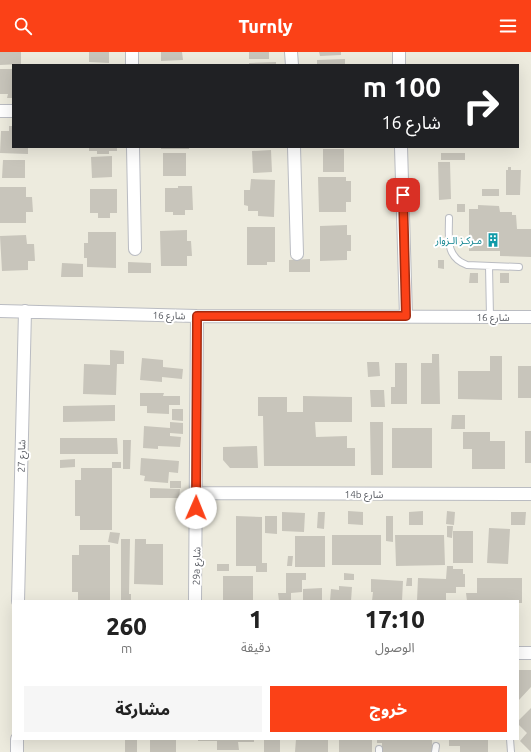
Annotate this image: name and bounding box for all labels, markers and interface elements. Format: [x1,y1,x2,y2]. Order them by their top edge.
icon: search [12,15,34,37]
icon: menu [497,15,519,37]
text: Turnly [239,16,292,36]
text: 100 m [363,71,441,102]
icon: right [455,80,507,132]
text: شارع 16 [381,112,441,132]
pin [386,178,420,212]
icon: arrive [392,184,414,206]
building icon: مـركـز الـزوار [485,232,501,248]
place label: مـركـز الـزوار [434,235,482,247]
street label: شارع 16 [152,310,186,323]
street label: شارع 16 [476,312,510,325]
street label: شارع 27 [16,439,29,473]
position arrow [175,487,217,529]
street label: 14b شارع [345,489,384,502]
street label: 29a شارع [191,547,204,585]
text: 1 [249,606,263,633]
text: 17:10 [365,606,425,633]
text: 260 [106,613,147,640]
text: دقيقة [241,640,271,654]
text: الوصول [375,640,415,654]
text: m [121,641,132,655]
button: مشاركة [24,686,262,732]
button: خروج [270,686,507,732]

